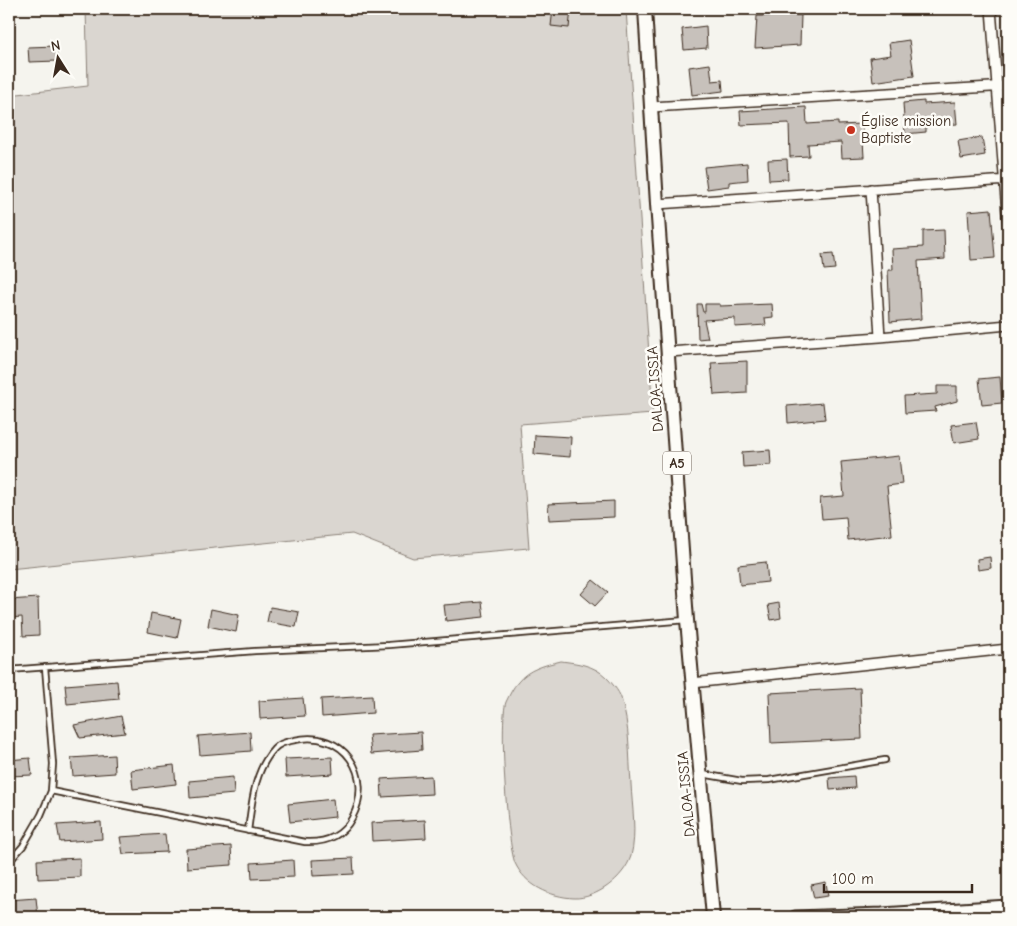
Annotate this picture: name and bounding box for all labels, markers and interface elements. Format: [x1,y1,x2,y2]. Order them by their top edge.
north arrow [32,32,82,82]
text: N [50,37,62,55]
place label: Église mission Baptiste [861,111,951,147]
marker: Église mission Baptiste [845,124,857,136]
street label: DALOA-ISSIA [643,345,667,433]
road number: A5 [663,452,691,474]
street label: DALOA-ISSIA [673,750,699,838]
scale bar [824,861,972,893]
text: 100 m [832,870,874,888]

